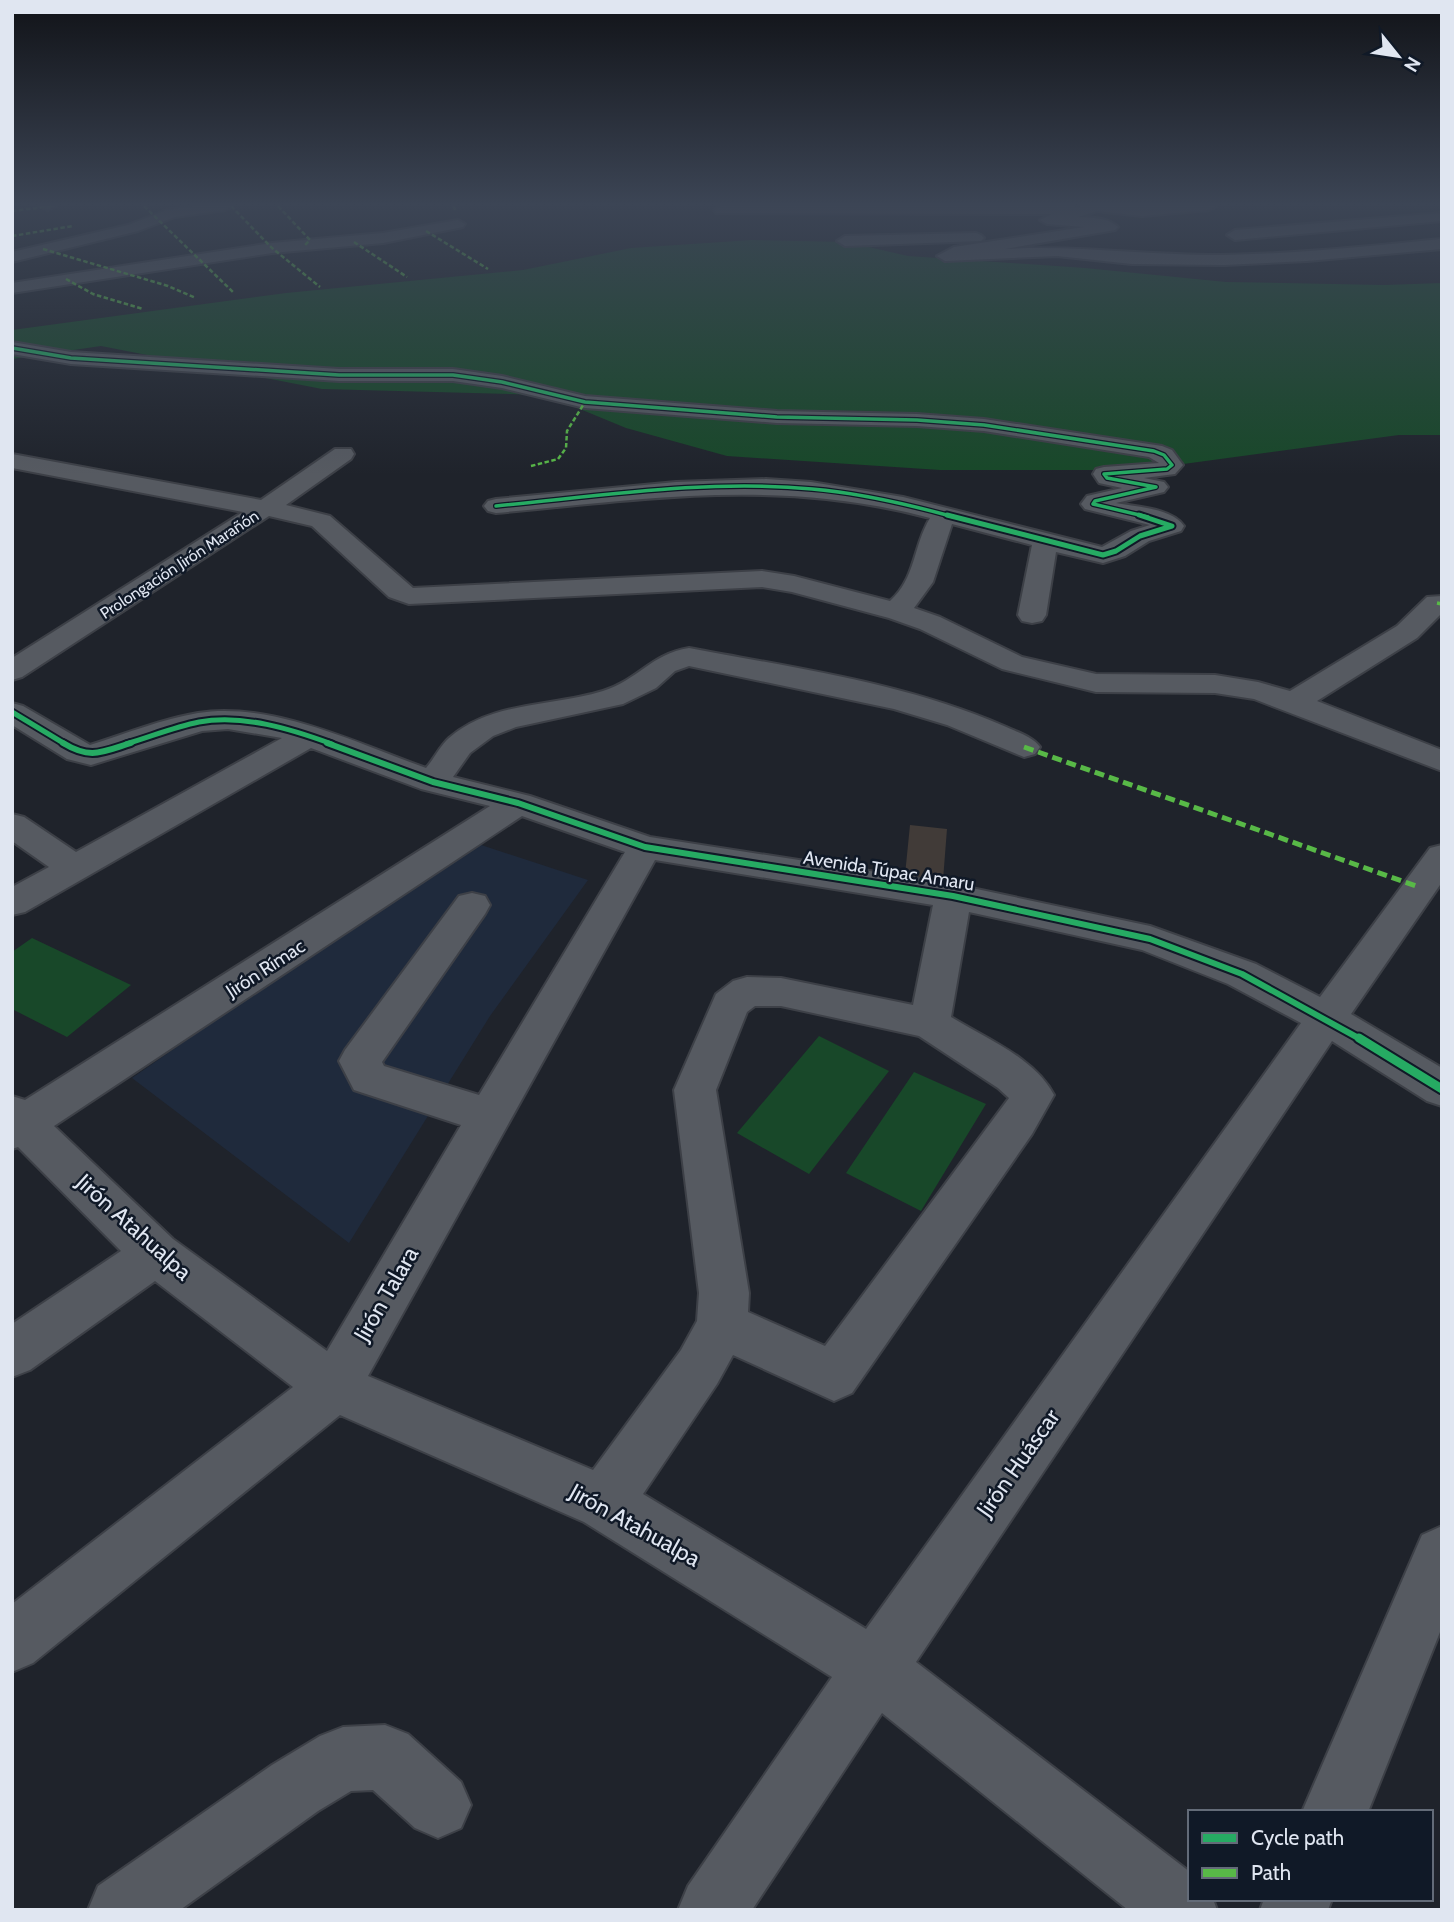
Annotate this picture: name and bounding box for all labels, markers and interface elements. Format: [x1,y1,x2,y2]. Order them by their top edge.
north arrow [1363,21,1433,91]
text: N [1399,53,1426,76]
street label: Prolongación Jirón Marañón [96,506,262,623]
street label: Avenida Túpac Amaru [802,846,976,895]
street label: Jirón Rímac [221,934,309,1003]
street label: Jirón Atahualpa [70,1167,197,1286]
street label: Jirón Talara [347,1242,424,1347]
street label: Jirón Huáscar [970,1403,1066,1523]
street label: Jirón Atahualpa [564,1477,705,1572]
legend [1188,1810,1433,1901]
text: Cycle path [1251,1825,1344,1850]
text: Path [1251,1860,1291,1885]

